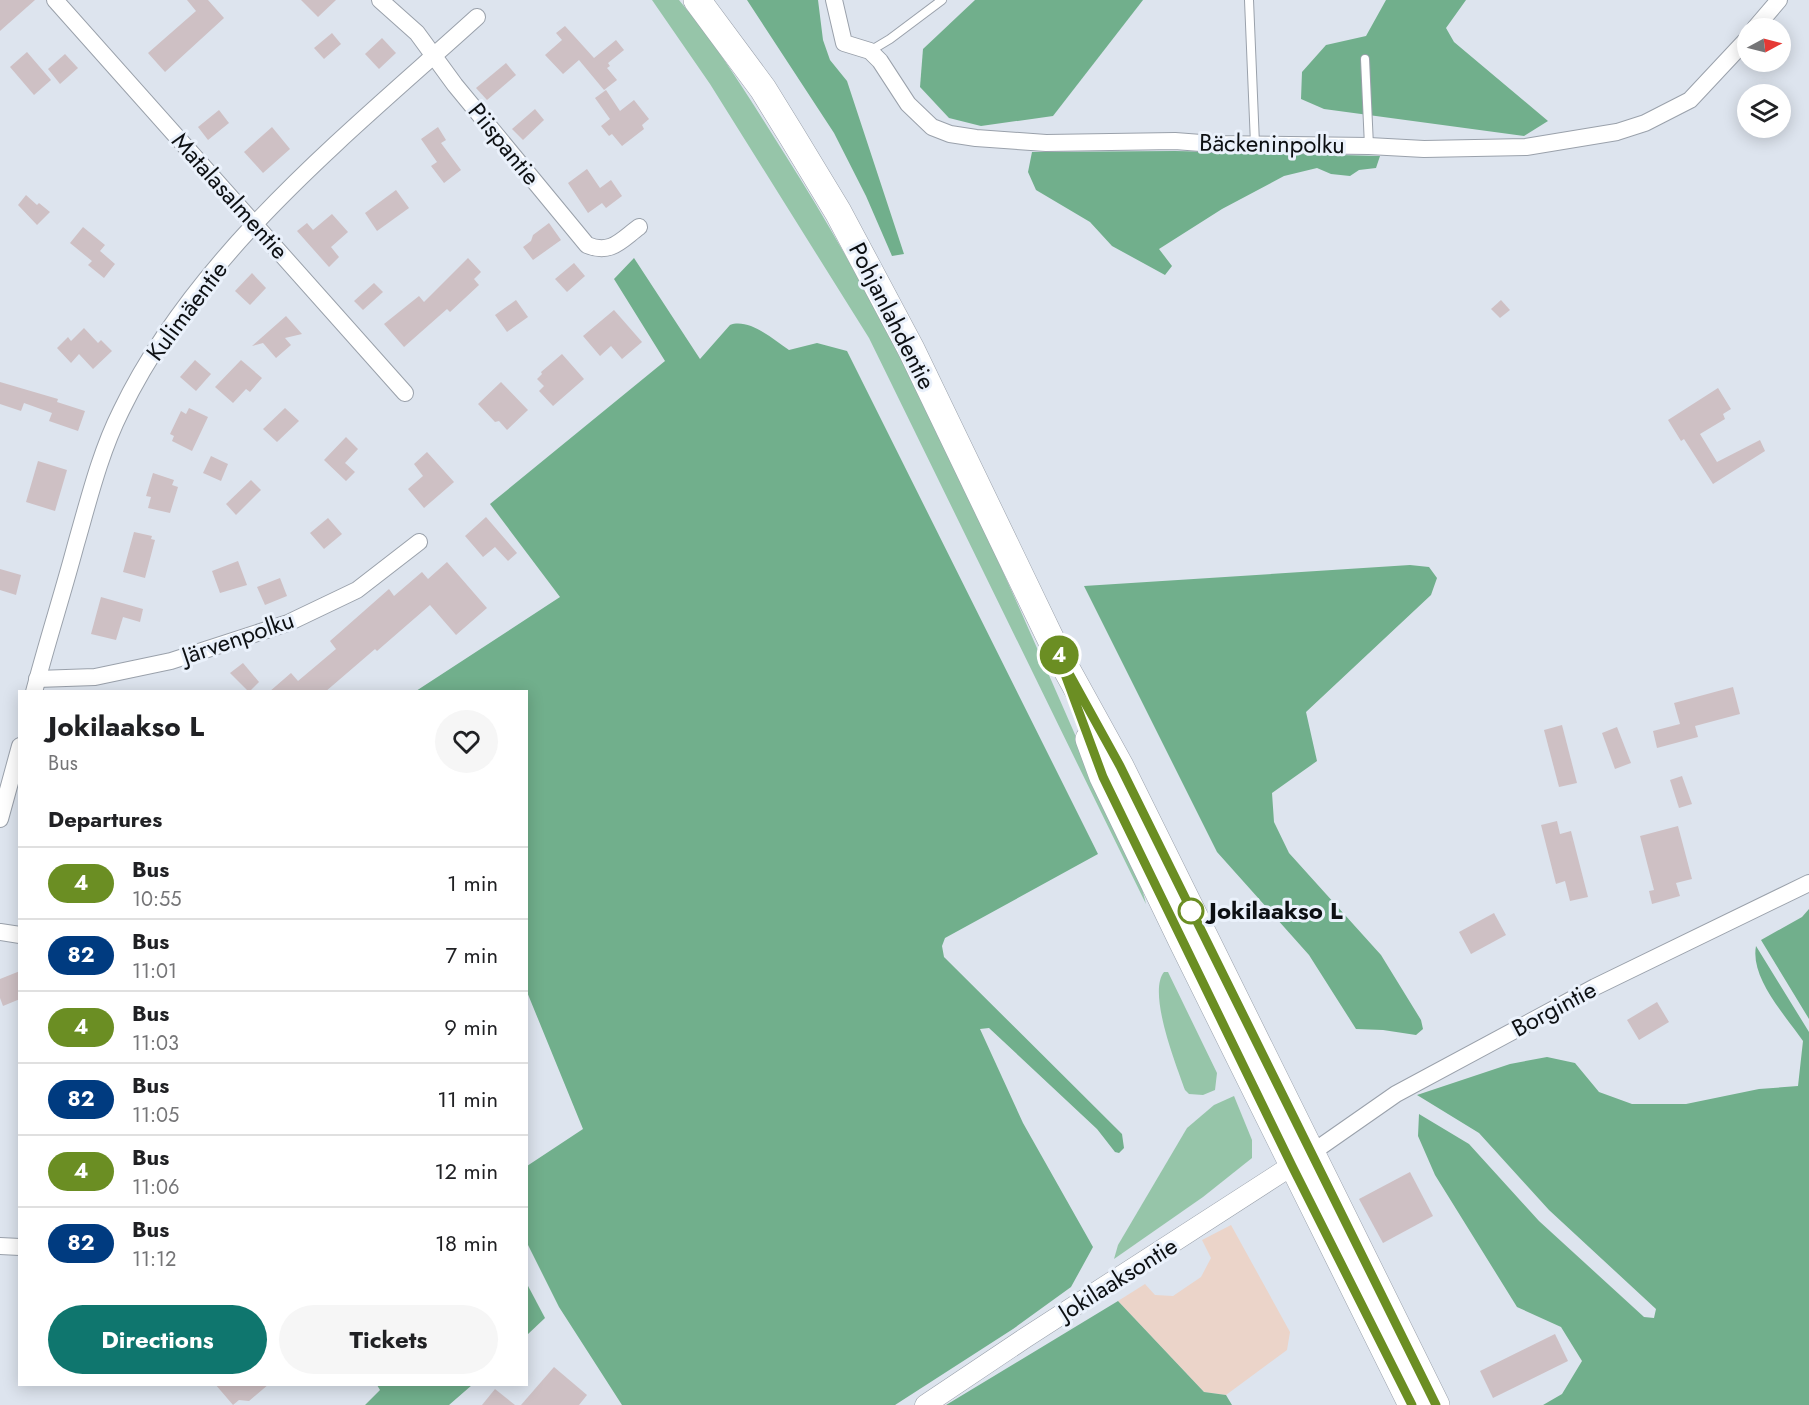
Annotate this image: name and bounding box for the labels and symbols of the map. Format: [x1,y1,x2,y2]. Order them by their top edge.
north arrow [1737,18,1791,72]
street label: Piispantie [460,95,549,193]
street label: Matalasalmentie [164,124,297,267]
street label: Bäckeninpolku [1199,125,1345,162]
street label: Pohjanlahdentie [840,236,945,395]
street label: Kulimäentie [137,253,236,368]
street label: Järvenpolku [174,602,299,674]
line badge: 4 [1040,636,1078,674]
place label: Jokilaakso L [1205,893,1343,928]
marker: Jokilaakso L [1178,898,1204,924]
street label: Borgintie [1505,972,1602,1045]
street label: Jokilaaksontie [1049,1228,1184,1331]

